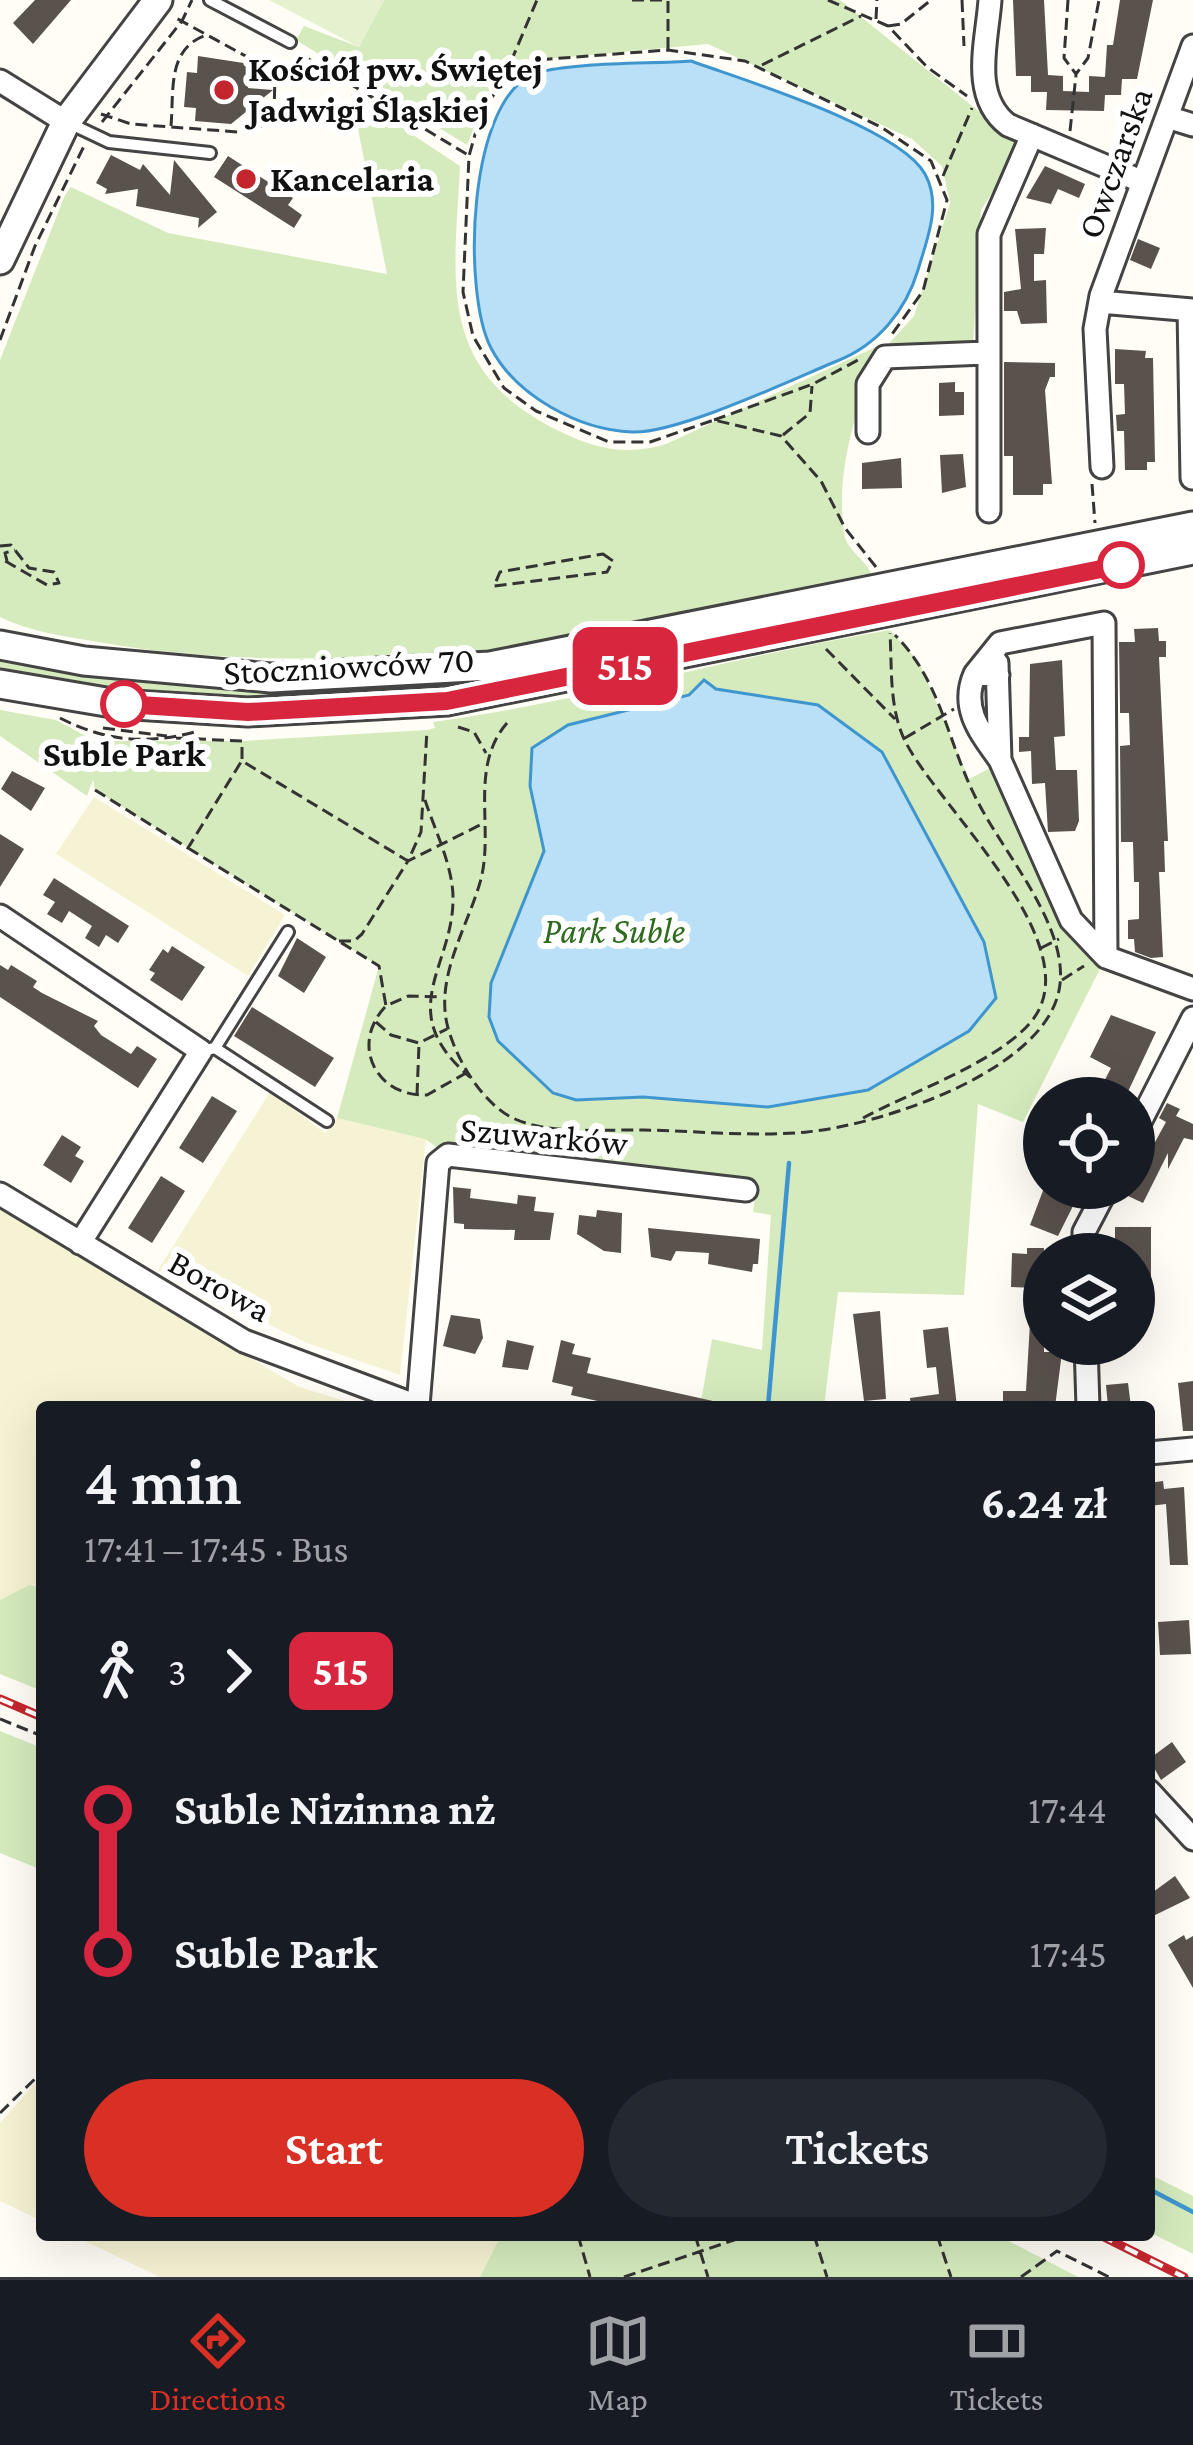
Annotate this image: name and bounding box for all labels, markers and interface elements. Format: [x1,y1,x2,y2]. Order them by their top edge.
place label: Kościół pw. Świętej Jadwigi Śląskiej [244,49,543,130]
marker: Kościół pw. Świętej Jadwigi Śląskiej [211,77,237,103]
street label: Owczarska [1069,82,1161,244]
place label: Kancelaria [270,159,434,199]
marker: Kancelaria [233,166,259,192]
unlabelled marker [1099,543,1143,587]
line badge: 515 [556,627,694,705]
street label: Stoczniowców 70 [222,639,476,693]
text: 515 [597,642,653,689]
marker: Suble Park [102,682,146,726]
place label: Suble Park [43,734,206,774]
park label: Park Suble [543,911,685,951]
map controls [1023,1077,1155,1365]
button: locate [1023,1077,1155,1209]
street label: Szuwarków [459,1109,630,1163]
button: layers [1023,1233,1155,1365]
street label: Borowa [162,1242,278,1330]
text: 4 min [84,1445,242,1518]
text: 6.24 zł [981,1478,1107,1528]
text: 17:41 – 17:45 · Bus [84,1527,349,1570]
icon: walk [84,1638,150,1704]
icon: forward [205,1638,271,1704]
text: 515 [313,1647,369,1694]
text: 3 [168,1650,187,1693]
text: Suble Nizinna nż [174,1784,495,1834]
text: 17:44 [1028,1788,1107,1831]
text: Suble Park [174,1928,377,1978]
text: 17:45 [1030,1932,1107,1975]
button: Start [84,2079,584,2217]
button: Tickets [608,2079,1107,2217]
tab: Directions [149,2308,286,2417]
tab: Map [585,2308,651,2417]
tab: Tickets [950,2308,1044,2417]

